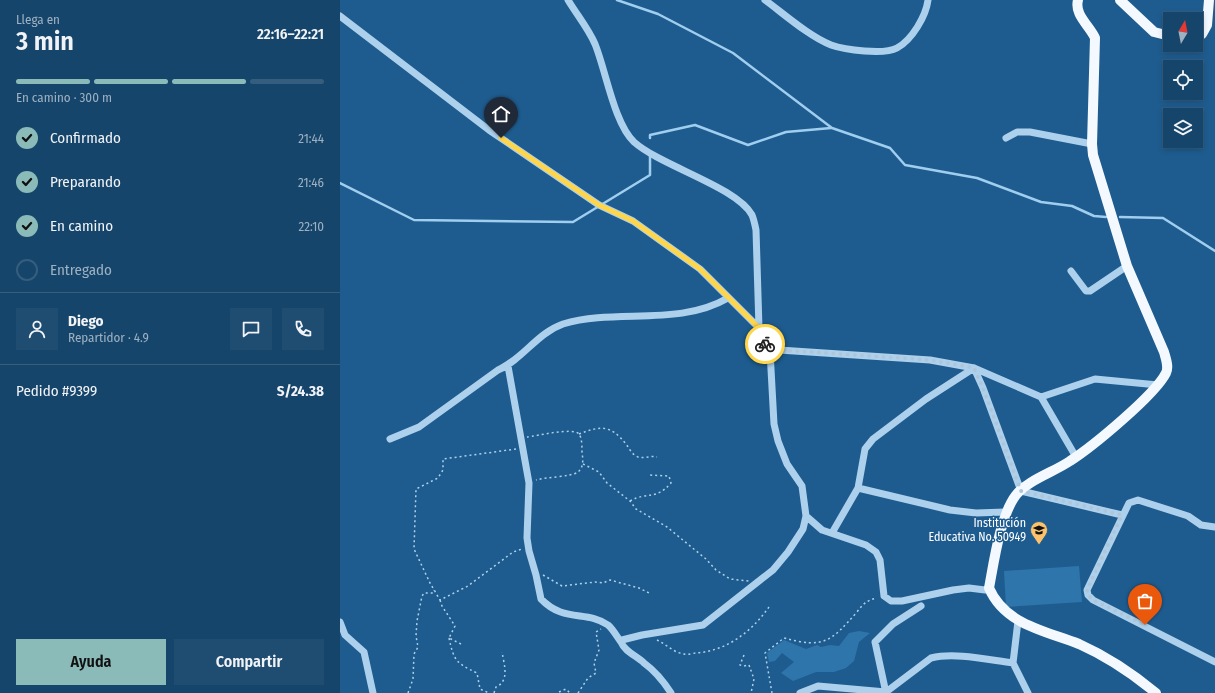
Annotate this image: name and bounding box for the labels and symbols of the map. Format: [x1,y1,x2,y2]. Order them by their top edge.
north arrow [1163,12,1203,52]
pin [484,97,518,138]
courier [745,324,785,364]
place label: Institución Educativa No. 50949 [929,516,1026,544]
school or university icon: Institución Educativa No. 50949 [1029,520,1049,545]
pin [1128,584,1162,625]

